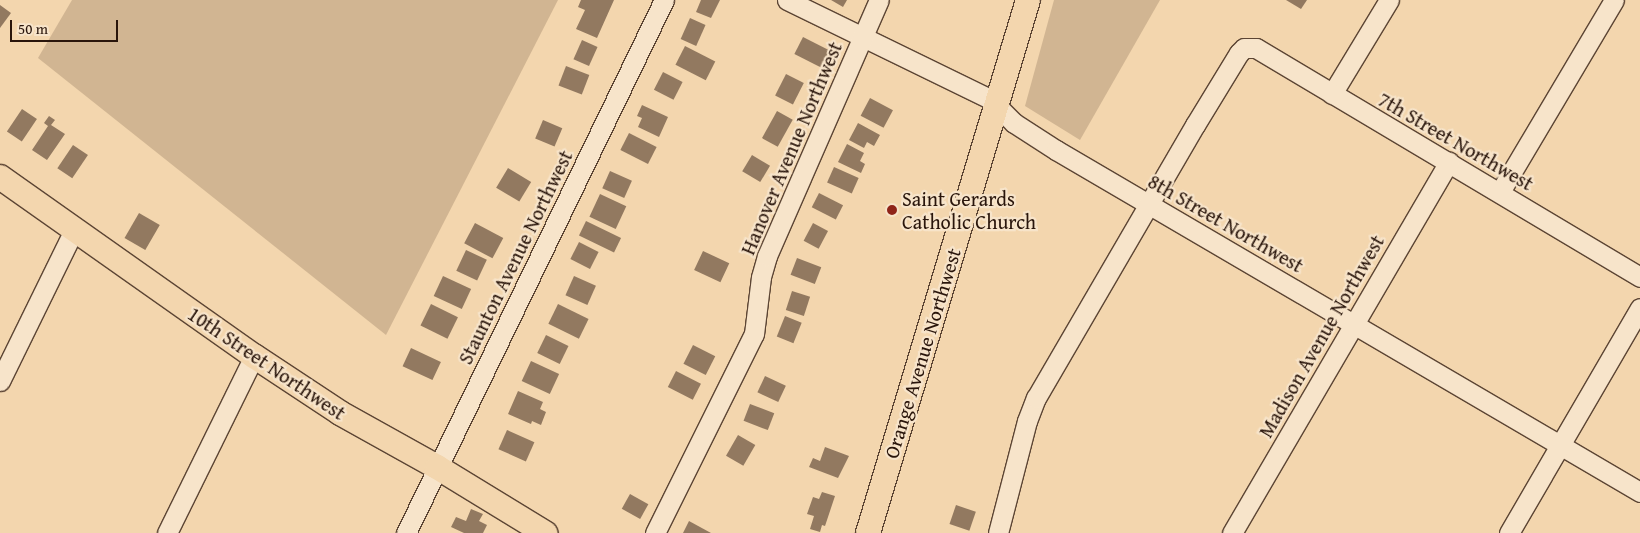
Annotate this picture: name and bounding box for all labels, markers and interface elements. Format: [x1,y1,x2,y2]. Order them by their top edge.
scale bar [12,10,120,42]
text: 50 m [18,18,48,39]
street label: Hanover Avenue Northwest [735,38,847,258]
street label: 7th Street Northwest [1374,87,1538,195]
street label: Staunton Avenue Northwest [453,146,577,368]
street label: 8th Street Northwest [1144,169,1308,277]
place label: Saint Gerards Catholic Church [902,186,1036,233]
marker: Saint Gerards Catholic Church [886,204,898,216]
street label: Madison Avenue Northwest [1253,231,1389,441]
street label: Orange Avenue Northwest [879,245,965,461]
street label: 10th Street Northwest [184,301,350,425]

